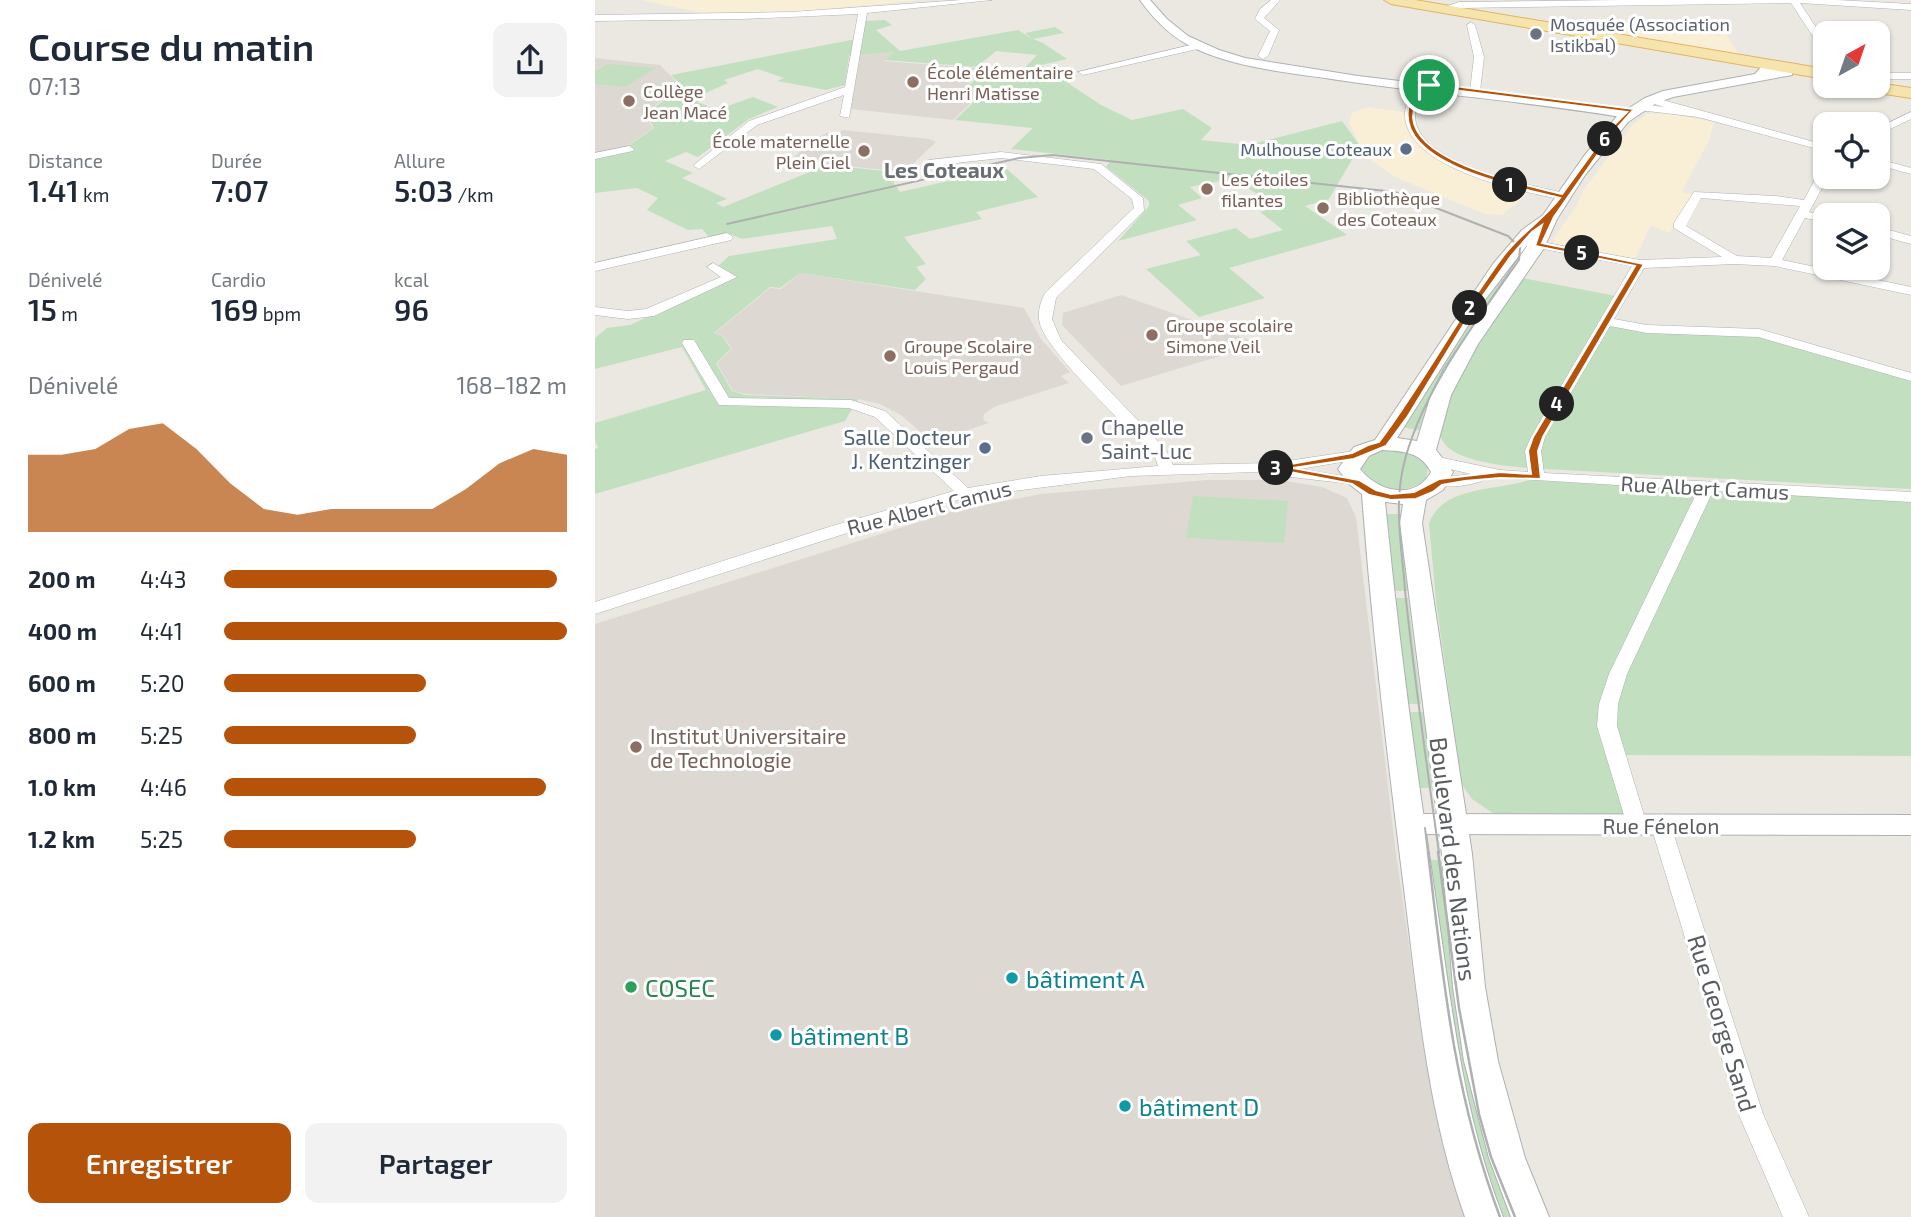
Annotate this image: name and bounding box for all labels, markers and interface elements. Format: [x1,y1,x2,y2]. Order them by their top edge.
place label: Mosquée (Association Istikbal) [1550,13,1730,56]
north arrow [1813,21,1890,98]
map controls [1813,21,1890,280]
text: Course du matin [28,23,314,69]
button: share [493,23,567,97]
marker: Mosquée (Association Istikbal) [1528,26,1544,42]
pin [1399,55,1459,115]
place label: École élémentaire Henri Matisse [927,61,1073,104]
icon: arrive [1410,66,1448,104]
text: 07:13 [28,72,81,100]
marker: École élémentaire Henri Matisse [905,74,921,90]
place label: Collège Jean Macé [643,80,727,123]
marker: Collège Jean Macé [621,93,637,109]
button: locate [1813,112,1890,189]
pin: 6 [1587,122,1623,156]
text: 6 [1599,127,1610,150]
place label: École maternelle Plein Ciel [712,130,851,173]
place label: Mulhouse Coteaux [1240,138,1392,160]
marker: Mulhouse Coteaux [1398,141,1414,157]
marker: École maternelle Plein Ciel [856,143,872,159]
text: Distance [28,149,103,172]
text: Durée [211,149,262,172]
text: Allure [394,149,446,172]
district label: Les Coteaux [884,157,1004,182]
place label: Les étoiles filantes [1221,168,1308,211]
pin: 1 [1493,168,1527,202]
text: 1.41 [28,172,79,208]
text: 7:07 [211,172,268,208]
text: 5:03 [394,172,453,208]
text: 1 [1505,173,1514,196]
marker: Les étoiles filantes [1199,181,1215,197]
text: km [79,183,109,206]
text: /km [453,183,494,206]
place label: Bibliothèque des Coteaux [1337,187,1440,230]
marker: Bibliothèque des Coteaux [1315,200,1331,216]
button: layers [1813,203,1890,280]
pin: 5 [1565,236,1599,270]
text: 5 [1576,241,1587,264]
text: Dénivelé [28,268,103,291]
text: Cardio [211,268,266,291]
text: kcal [394,268,429,291]
pin: 2 [1453,290,1487,326]
text: 15 [28,291,57,327]
text: 169 [211,291,258,327]
text: 96 [394,291,429,327]
text: 2 [1464,296,1475,319]
text: m [57,302,78,325]
text: bpm [258,302,301,325]
place label: Groupe scolaire Simone Veil [1166,314,1293,357]
marker: Groupe scolaire Simone Veil [1144,327,1160,343]
place label: Groupe Scolaire Louis Pergaud [904,335,1032,378]
marker: Groupe Scolaire Louis Pergaud [882,348,898,364]
text: Dénivelé [28,371,118,399]
text: 168–182 m [457,371,567,399]
pin: 4 [1539,386,1574,422]
text: 4 [1550,392,1563,415]
place label: Chapelle Saint-Luc [1101,414,1192,463]
place label: Salle Docteur J. Kentzinger [843,424,972,473]
marker: Chapelle Saint-Luc [1079,430,1095,446]
marker: Salle Docteur J. Kentzinger [977,440,993,456]
pin: 3 [1259,450,1293,486]
text: 3 [1270,456,1281,479]
street label: Rue Albert Camus [1620,470,1790,504]
street label: Rue Albert Camus [844,474,1014,540]
text: 200 m [28,565,96,593]
text: 4:43 [140,565,187,593]
text: 400 m [28,617,97,645]
text: 4:41 [140,617,183,645]
text: 600 m [28,669,96,697]
text: 5:20 [140,669,185,697]
text: 800 m [28,721,97,749]
text: 5:25 [140,721,183,749]
place label: Institut Universitaire de Technologie [650,723,846,772]
street label: Boulevard des Nations [1425,735,1483,983]
marker: Institut Universitaire de Technologie [628,739,644,755]
text: 1.0 km [28,773,96,801]
text: 4:46 [140,773,187,801]
street label: Rue Fénelon [1602,813,1720,838]
text: 1.2 km [28,825,95,853]
text: 5:25 [140,825,183,853]
street label: Rue George Sand [1682,931,1764,1115]
place label: bâtiment A [1026,964,1145,993]
marker: bâtiment A [1004,970,1020,986]
place label: COSEC [645,973,715,1002]
marker: COSEC [623,979,639,995]
place label: bâtiment B [790,1021,909,1050]
marker: bâtiment B [768,1027,784,1043]
place label: bâtiment D [1139,1092,1259,1121]
marker: bâtiment D [1117,1098,1133,1114]
button: Enregistrer [28,1123,291,1203]
button: Partager [305,1123,567,1203]

